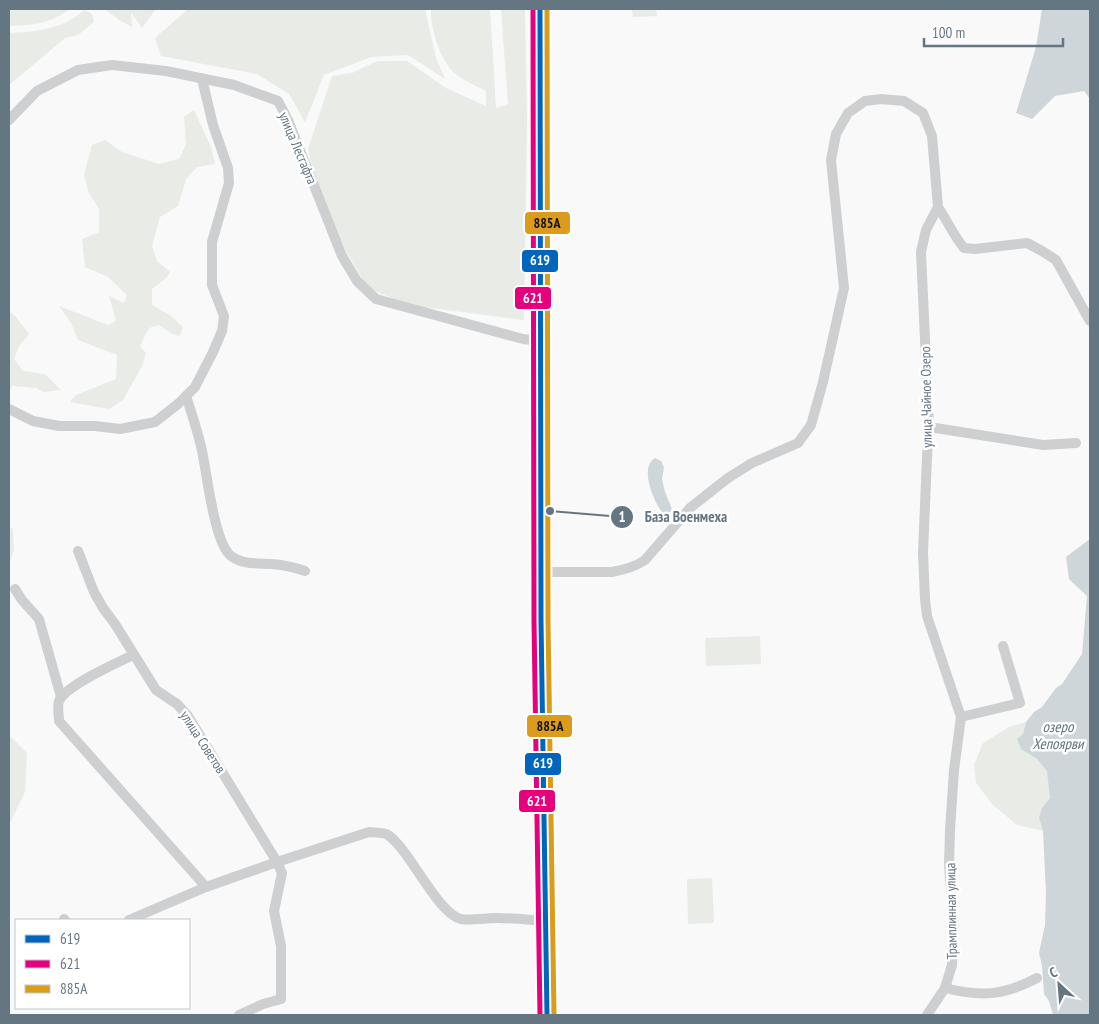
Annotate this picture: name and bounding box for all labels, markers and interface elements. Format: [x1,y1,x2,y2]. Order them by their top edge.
scale bar [924,15,1063,47]
text: 100 m [932,23,965,42]
street label: улица Лесгафта [275,109,321,187]
line badge: 885А [524,211,571,235]
text: 885А [533,214,562,232]
line badge: 619 [521,249,559,273]
text: 619 [530,251,550,269]
line badge: 621 [514,286,552,310]
text: 621 [523,289,543,307]
street label: улица Чайное Озеро [916,346,936,448]
callout: База Военмеха [610,502,737,532]
text: 1 [618,507,626,526]
text: База Военмеха [645,507,727,526]
street label: улица Советов [176,707,230,777]
line badge: 885А [526,714,573,738]
text: 885А [536,717,565,735]
water label: озеро Хепоярви [1032,717,1085,753]
line badge: 619 [524,752,562,776]
text: 619 [533,754,553,772]
line badge: 621 [518,789,556,813]
text: 621 [527,792,547,810]
street label: Трамплинная улица [941,863,961,959]
legend [15,919,190,1009]
text: 619 [60,929,80,948]
text: 621 [60,954,80,973]
north arrow [1034,959,1084,1009]
text: С [1046,963,1061,982]
text: 885А [60,979,88,998]

